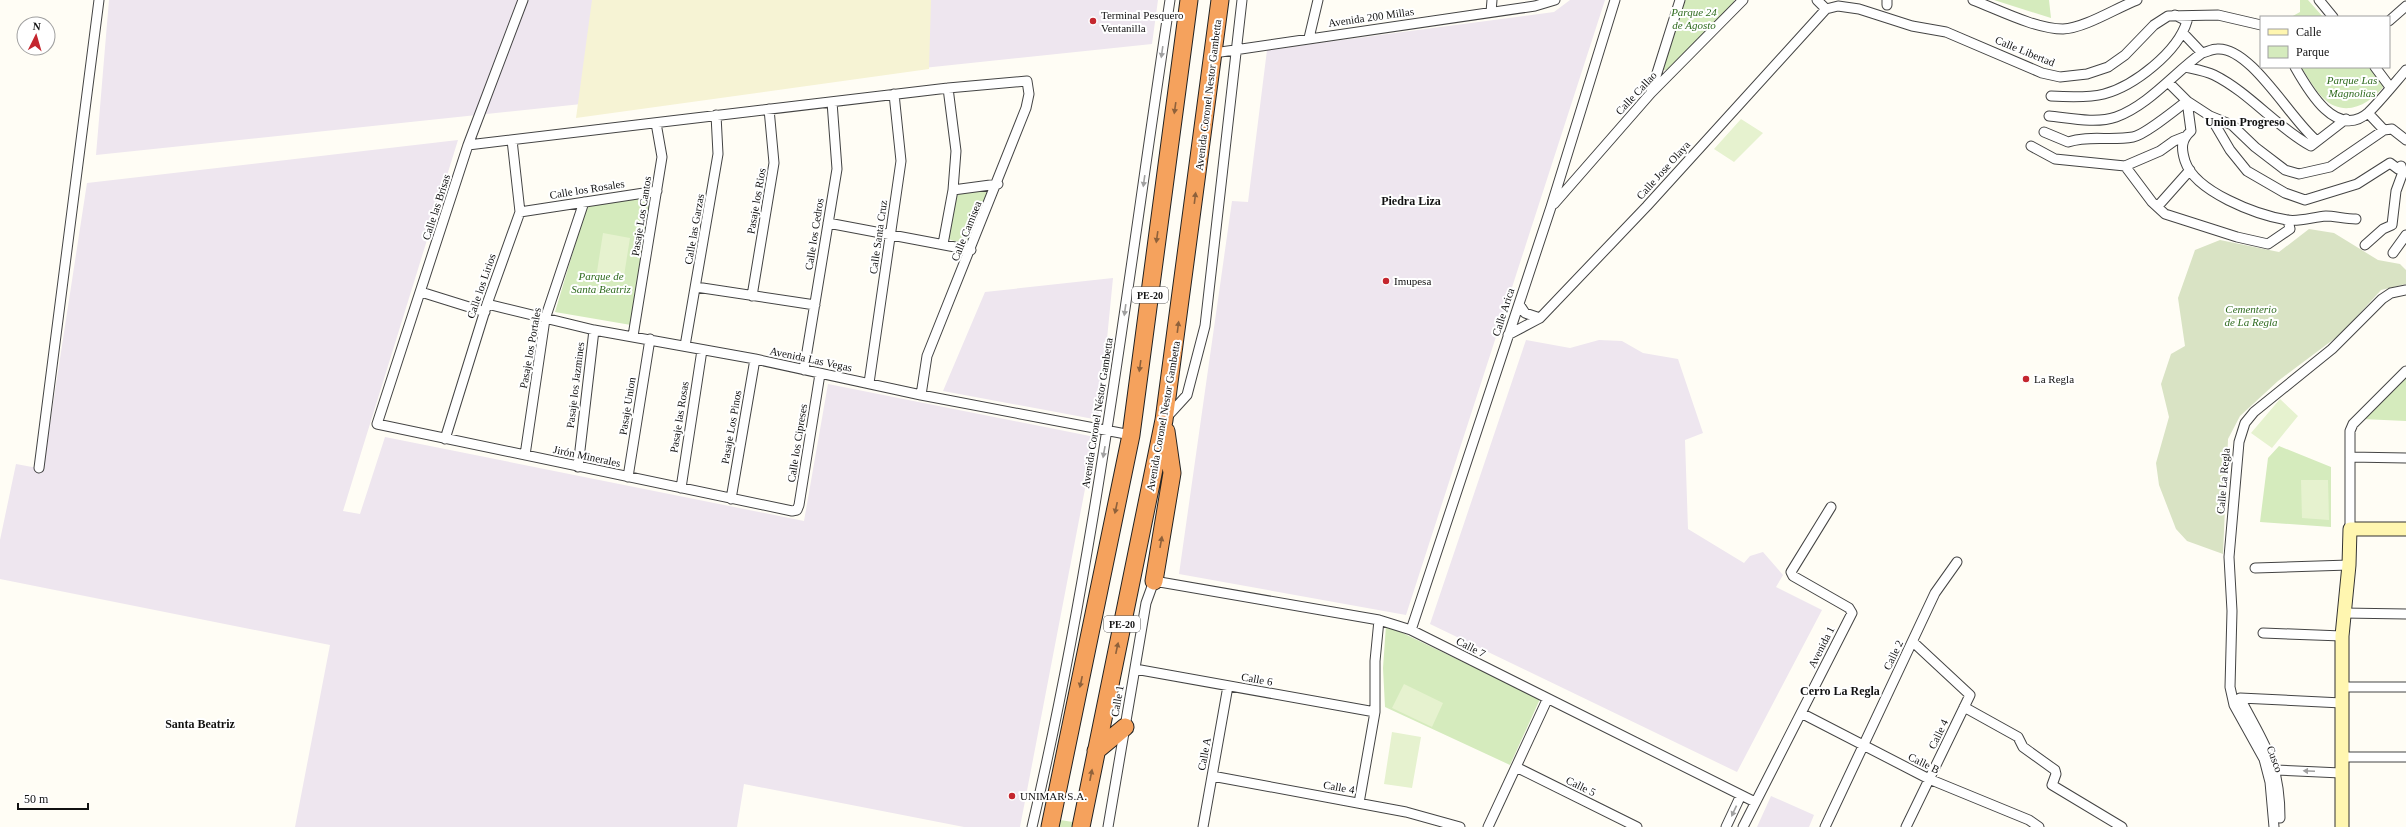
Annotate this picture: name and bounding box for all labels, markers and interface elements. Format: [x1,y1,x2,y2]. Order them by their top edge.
street label: Avenida 200 Millas [1327,5,1415,29]
park label: Parque 24 de Agosto [1670,6,1717,31]
place label: Terminal Pesquero Ventanilla [1101,9,1184,34]
north arrow [16,16,56,56]
marker: Terminal Pesquero Ventanilla [1088,16,1098,26]
legend [2260,16,2390,68]
street label: Avenida Coronel Nestor Gambetta [1193,19,1223,171]
text: N [32,20,41,32]
text: Calle [2296,25,2321,39]
street label: Calle Libertad [1993,34,2057,69]
text: Parque [2296,45,2329,59]
one-way arrow [1159,46,1165,58]
street label: Calle Callao [1613,69,1659,117]
park label: Parque Las Magnolias [2326,74,2377,99]
one-way arrow [1172,102,1178,114]
district label: Union Progreso [2205,115,2285,129]
street label: Calle Jose Olaya [1634,138,1692,201]
street label: Pasaje los Rios [744,167,768,235]
street label: Calle las Brisas [420,173,452,241]
street label: Pasaje Los Cantos [629,175,653,257]
one-way arrow [1141,175,1147,187]
street label: Calle los Rosales [549,177,625,201]
one-way arrow [1192,192,1198,204]
street label: Calle las Garzas [682,193,706,265]
district label: Piedra Liza [1381,194,1441,208]
street label: Calle los Cedros [802,197,826,271]
street label: Calle Santa Cruz [867,199,889,275]
street label: Calle Camisea [948,199,984,263]
one-way arrow [1154,231,1160,243]
street label: Calle los Lirios [464,252,498,320]
park label: Parque de Santa Beatriz [571,270,632,295]
place label: Imupesa [1394,275,1431,287]
marker: Imupesa [1381,276,1391,286]
street label: Calle Arica [1490,286,1516,338]
road number: PE-20 [1132,287,1168,303]
park label: Cementerio de La Regla [2224,303,2278,328]
one-way arrow [1122,304,1128,316]
street label: Pasaje los Portales [517,307,543,389]
one-way arrow [1175,320,1181,333]
street label: Avenida Coronel Néstor Gambetta [1079,337,1115,489]
street label: Avenida Coronel Nestor Gambetta [1144,340,1182,492]
street label: Pasaje los Jazmines [564,341,586,429]
street label: Avenida Las Vegas [769,344,853,374]
one-way arrow [1137,360,1143,372]
place label: La Regla [2034,373,2074,385]
marker: La Regla [2021,374,2031,384]
street label: Pasaje Union [617,376,638,436]
street label: Pasaje las Rosas [667,380,691,454]
street label: Pasaje Los Pinos [719,389,743,465]
street label: Calle los Cipreses [785,403,809,483]
street label: Jirón Minerales [552,443,622,469]
one-way arrow [1101,446,1107,458]
street label: Calle La Regla [2214,448,2232,514]
one-way arrow [1112,501,1118,514]
one-way arrow [1158,536,1164,549]
road number: PE-20 [1104,616,1140,632]
street label: Avenida 1 [1806,624,1836,670]
street label: Calle 7 [1454,635,1488,660]
street label: Calle 2 [1881,638,1905,672]
one-way arrow [1114,642,1120,654]
street label: Calle 6 [1240,670,1274,688]
one-way arrow [1077,676,1083,688]
street label: Calle 1 [1108,684,1126,718]
district label: Cerro La Regla [1800,684,1880,698]
district label: Santa Beatriz [165,717,236,731]
street label: Calle 4 [1926,717,1951,751]
street label: Calle A [1195,737,1213,771]
street label: Cusco [2265,744,2286,774]
street label: Calle B [1906,750,1942,776]
one-way arrow [2303,768,2315,775]
one-way arrow [1088,769,1094,781]
street label: Calle 5 [1564,774,1598,799]
street label: Calle 4 [1322,778,1356,796]
scale bar [18,785,88,811]
place label: UNIMAR S.A. [1020,790,1087,802]
marker: UNIMAR S.A. [1007,791,1017,801]
text: 50 m [24,792,49,806]
one-way arrow [1730,805,1737,817]

